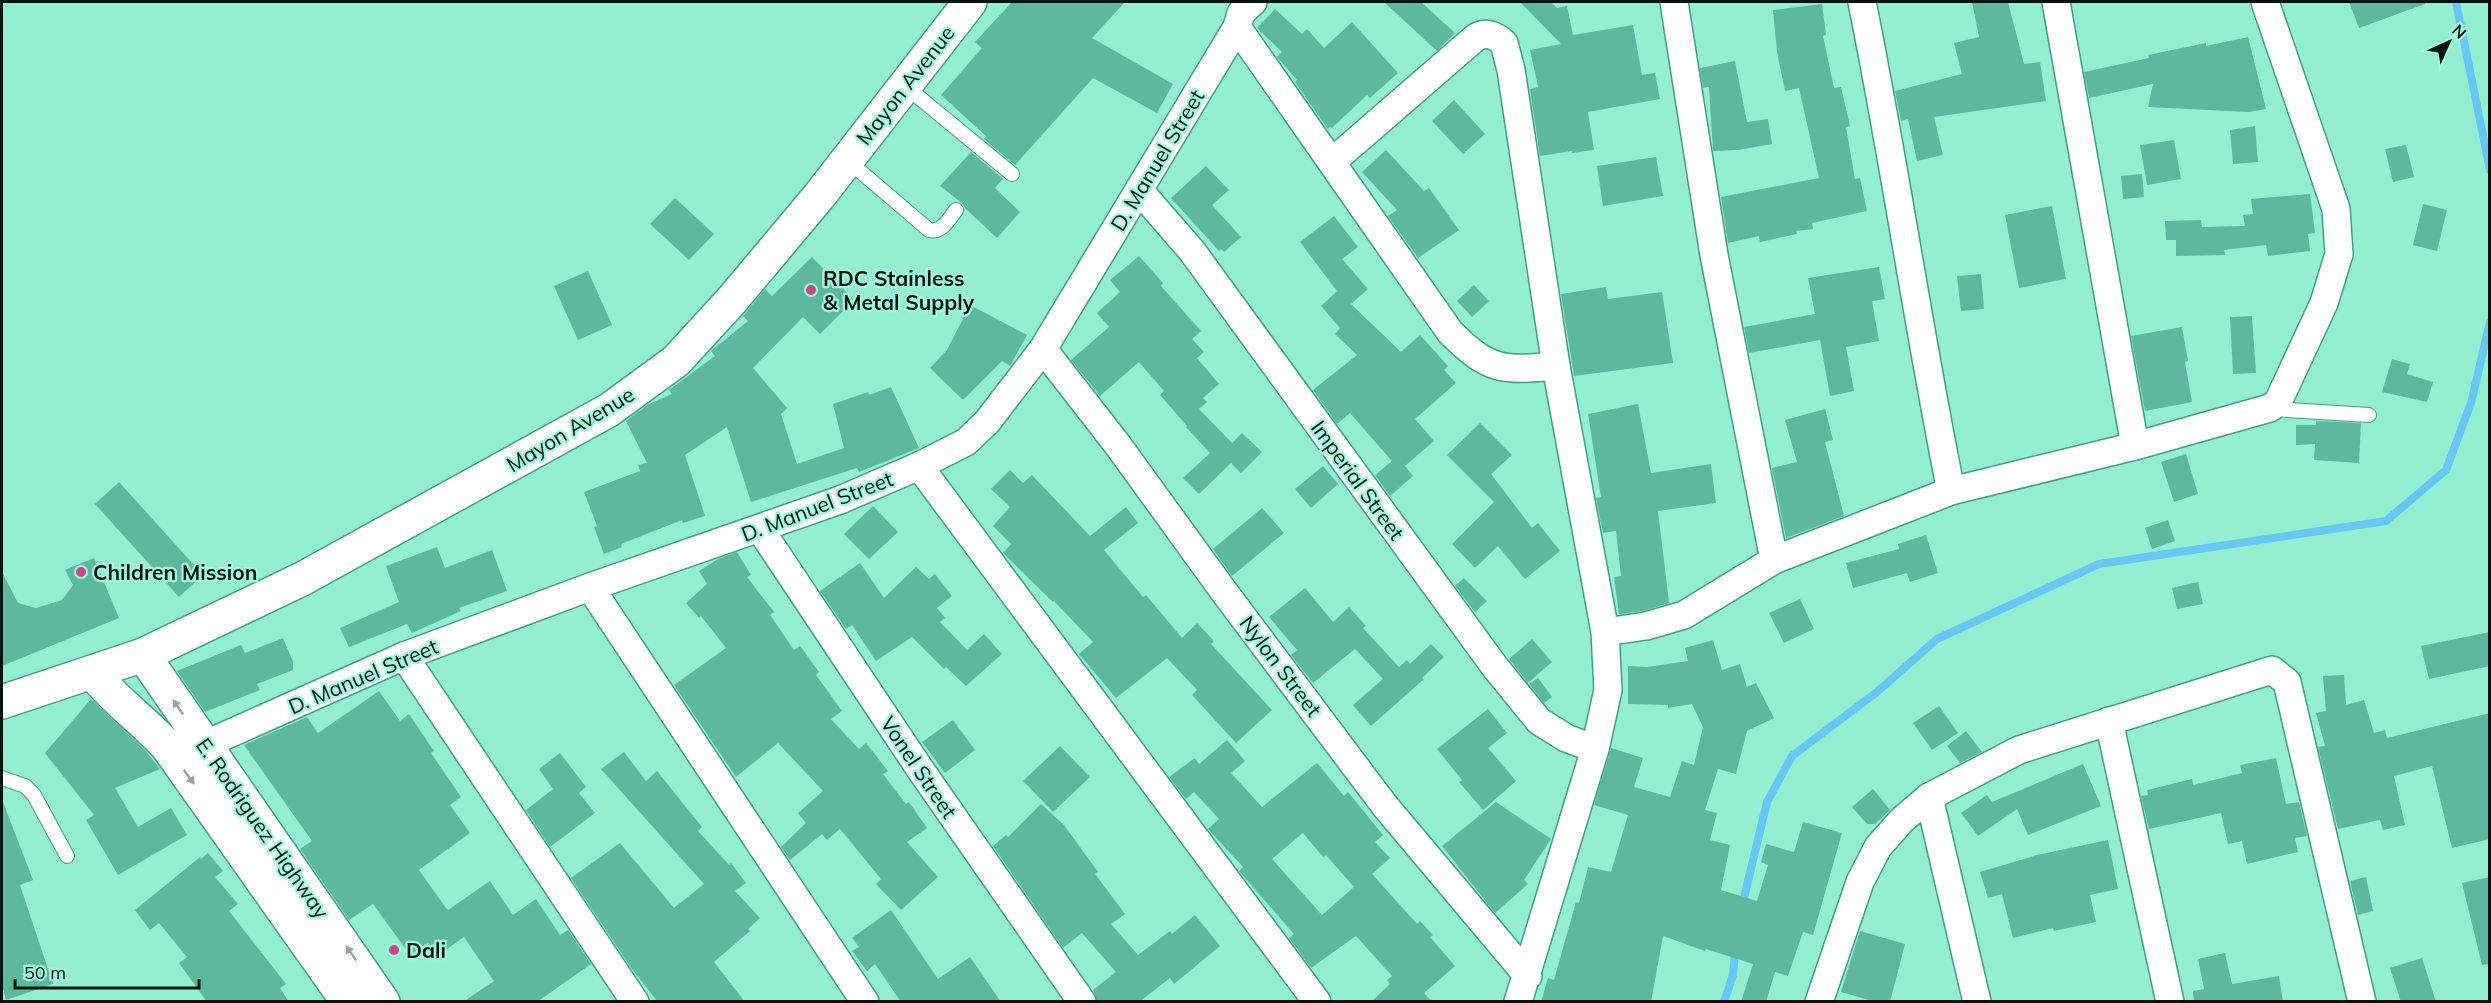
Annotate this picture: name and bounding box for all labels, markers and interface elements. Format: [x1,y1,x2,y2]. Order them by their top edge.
north arrow [2419,12,2479,72]
street label: Mayon Avenue [850,20,960,150]
text: N [2448,20,2471,43]
street label: D. Manuel Street [1105,85,1209,235]
place label: RDC Stainless & Metal Supply [823,265,975,315]
marker: RDC Stainless & Metal Supply [804,283,818,297]
street label: Mayon Avenue [501,381,639,477]
street label: Imperial Street [1306,415,1410,545]
street label: D. Manuel Street [738,465,896,547]
place label: Children Mission [93,559,257,585]
marker: Children Mission [74,565,88,579]
street label: Nylon Street [1235,610,1327,722]
street label: D. Manuel Street [284,633,442,719]
one-way arrow [173,699,184,716]
street label: Vonel Street [875,711,963,823]
street label: E. Rodriguez Highway [191,733,335,923]
one-way arrow [183,770,195,785]
place label: Dali [406,937,446,963]
marker: Dali [387,943,401,957]
one-way arrow [346,945,357,961]
scale bar [15,952,200,990]
text: 50 m [24,961,66,984]

